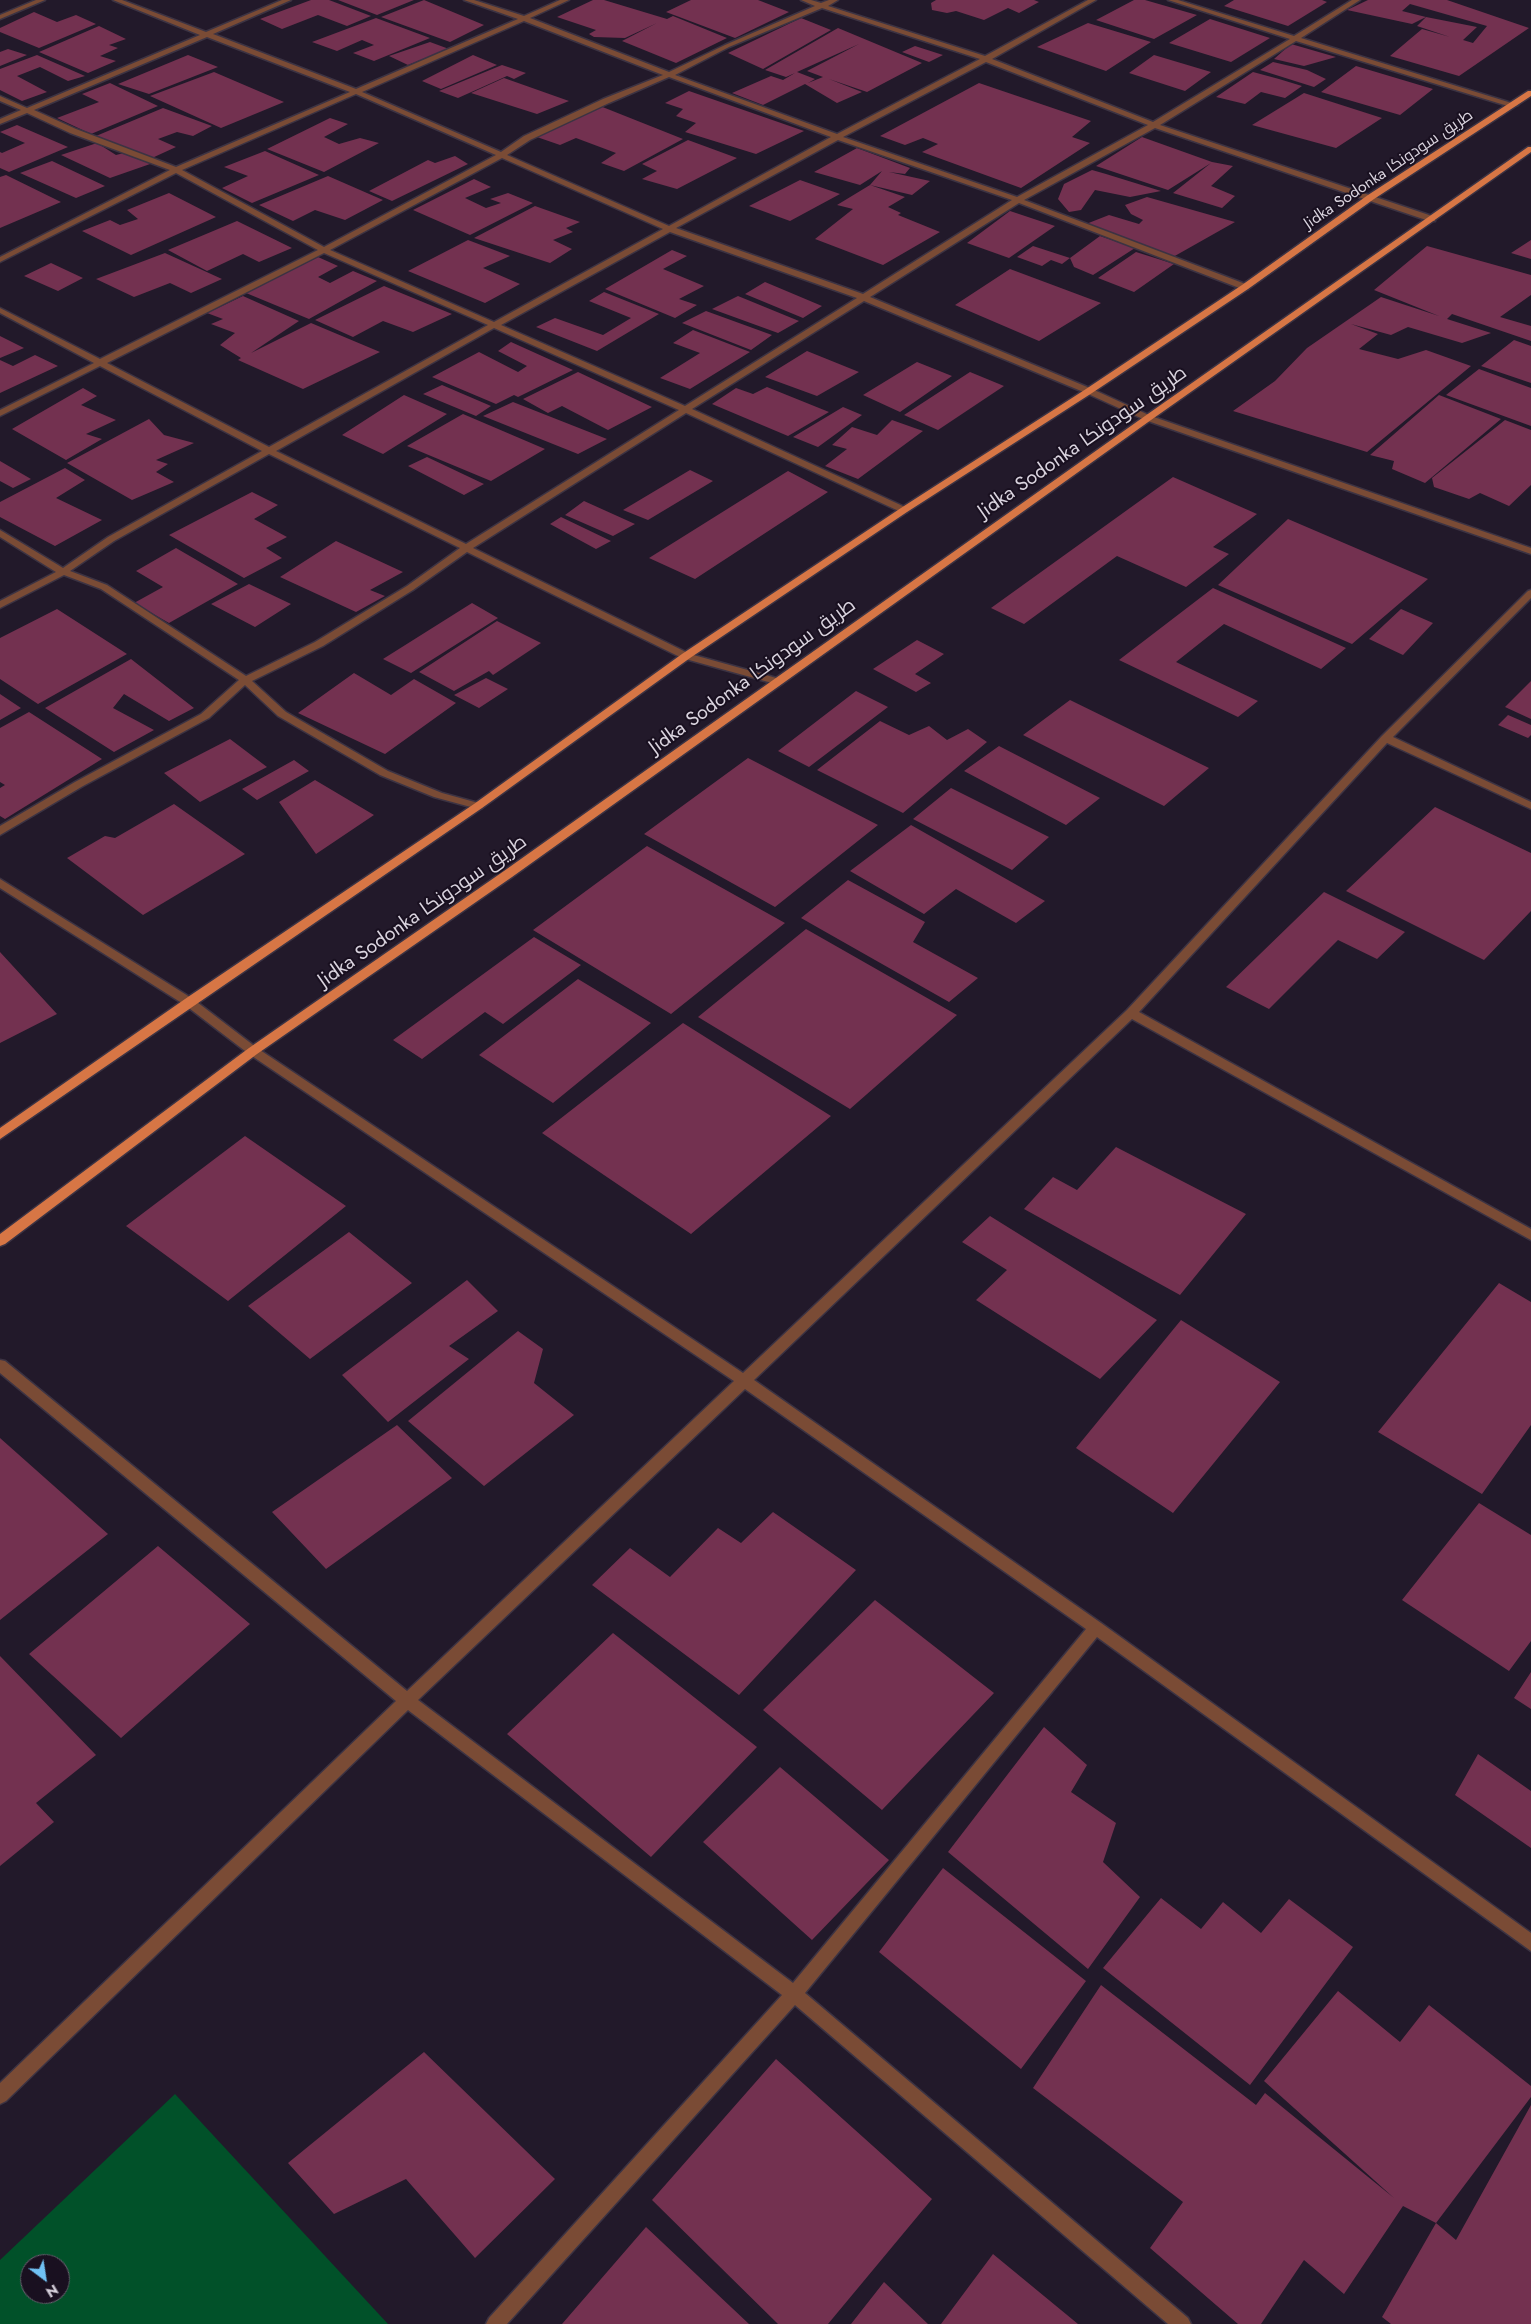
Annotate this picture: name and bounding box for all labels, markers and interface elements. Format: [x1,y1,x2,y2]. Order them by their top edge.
street label: Jidka Sodonka طريق سودونكا [1301,106,1477,234]
street label: Jidka Sodonka طريق سودونكا [974,362,1192,524]
street label: Jidka Sodonka طريق سودونكا [645,594,861,760]
street label: Jidka Sodonka طريق سودونكا [314,831,532,993]
north arrow [20,2254,70,2304]
text: N [42,2280,62,2302]

